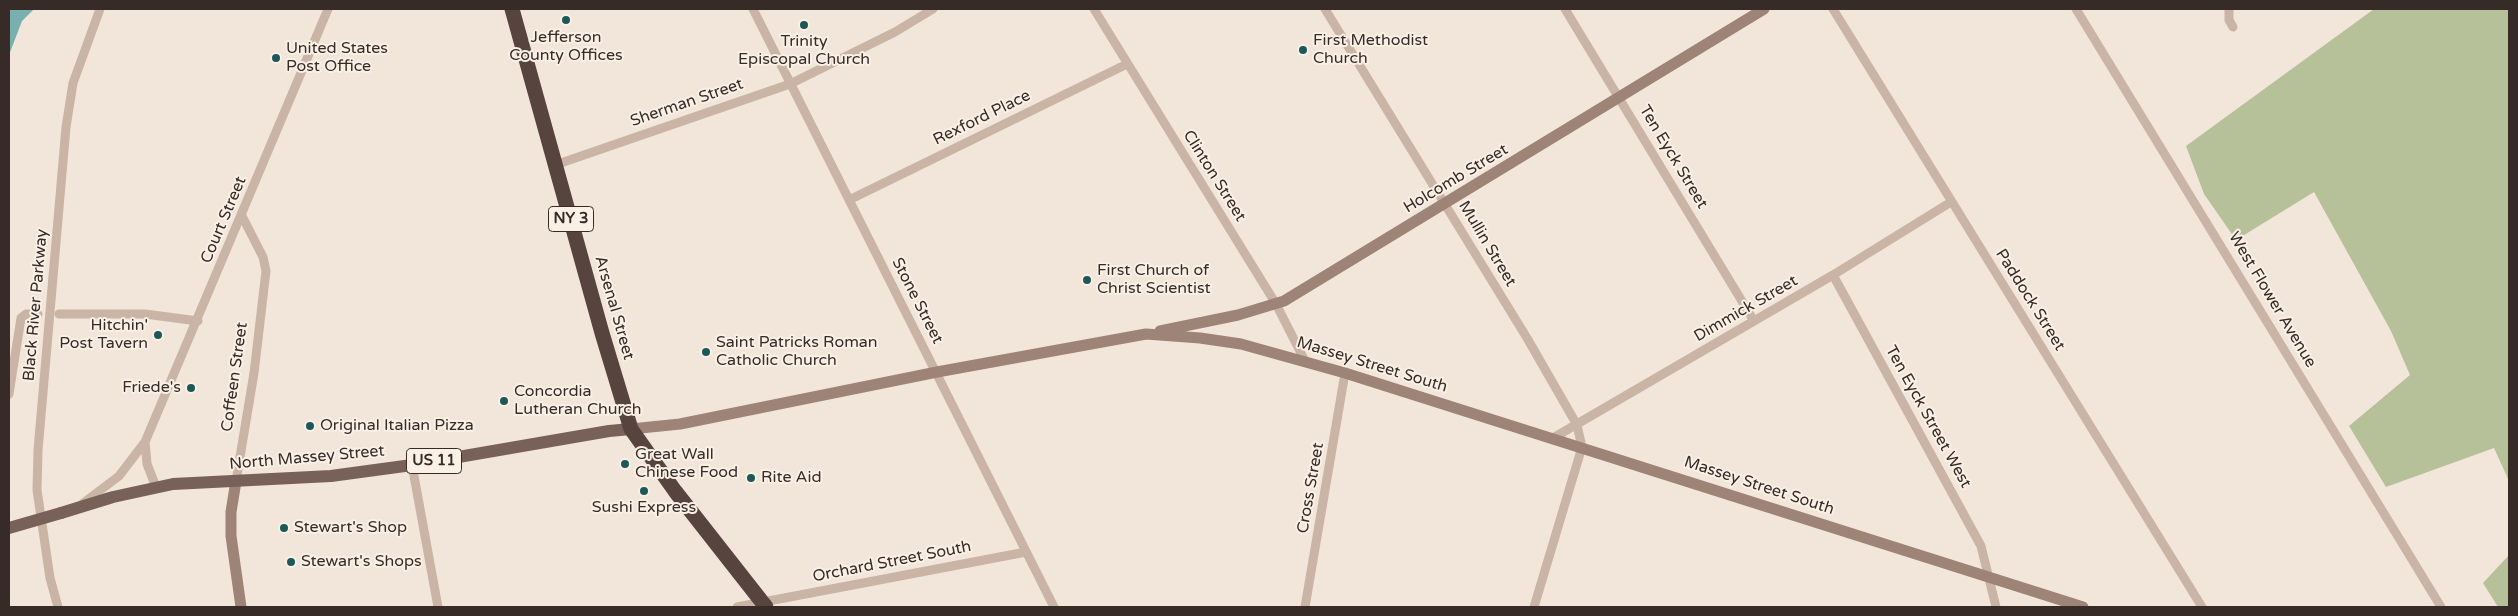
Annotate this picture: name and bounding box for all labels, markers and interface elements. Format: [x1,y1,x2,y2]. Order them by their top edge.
marker: Jefferson County Offices [560,14,572,26]
marker: Trinity Episcopal Church [798,19,810,31]
place label: Jefferson County Offices [509,28,623,66]
place label: First Methodist Church [1313,31,1428,69]
place label: Trinity Episcopal Church [738,32,870,70]
place label: United States Post Office [286,39,388,77]
marker: First Methodist Church [1297,44,1309,56]
marker: United States Post Office [270,52,282,64]
street label: Sherman Street [628,75,746,131]
street label: Rexford Place [930,86,1034,150]
street label: Ten Eyck Street [1635,102,1711,212]
street label: Clinton Street [1178,127,1250,225]
street label: Holcomb Street [1400,140,1512,218]
street label: Court Street [197,174,251,266]
street label: Mullin Street [1454,198,1520,290]
road number: NY 3 [548,206,594,232]
street label: Black River Parkway [20,228,52,382]
street label: West Flower Avenue [2224,229,2320,371]
street label: Paddock Street [1991,246,2069,354]
street label: Arsenal Street [590,254,638,362]
street label: Stone Street [887,255,947,347]
place label: First Church of Christ Scientist [1097,261,1211,299]
street label: Dimmick Street [1691,272,1801,346]
marker: First Church of Christ Scientist [1081,274,1093,286]
place label: Hitchin' Post Tavern [59,316,148,354]
street label: Coffeen Street [218,321,252,433]
marker: Hitchin' Post Tavern [152,329,164,341]
place label: Saint Patricks Roman Catholic Church [716,333,878,371]
street label: Massey Street South [1294,333,1450,397]
street label: Ten Eyck Street West [1881,343,1975,491]
marker: Saint Patricks Roman Catholic Church [700,346,712,358]
place label: Friede's [122,378,181,398]
marker: Friede's [185,382,197,394]
place label: Concordia Lutheran Church [514,382,642,420]
marker: Concordia Lutheran Church [498,395,510,407]
place label: Original Italian Pizza [320,416,474,436]
marker: Original Italian Pizza [304,420,316,432]
street label: Cross Street [1294,441,1328,535]
street label: North Massey Street [229,442,385,474]
place label: Great Wall Chinese Food [635,445,738,483]
road number: US 11 [406,448,462,474]
street label: Massey Street South [1682,453,1836,519]
marker: Great Wall Chinese Food [619,458,631,470]
place label: Rite Aid [761,468,821,488]
marker: Rite Aid [745,472,757,484]
marker: Sushi Express [638,485,650,497]
place label: Sushi Express [592,498,696,518]
place label: Stewart's Shop [294,518,407,538]
marker: Stewart's Shop [278,522,290,534]
street label: Orchard Street South [811,537,973,587]
place label: Stewart's Shops [301,552,422,572]
marker: Stewart's Shops [285,556,297,568]

